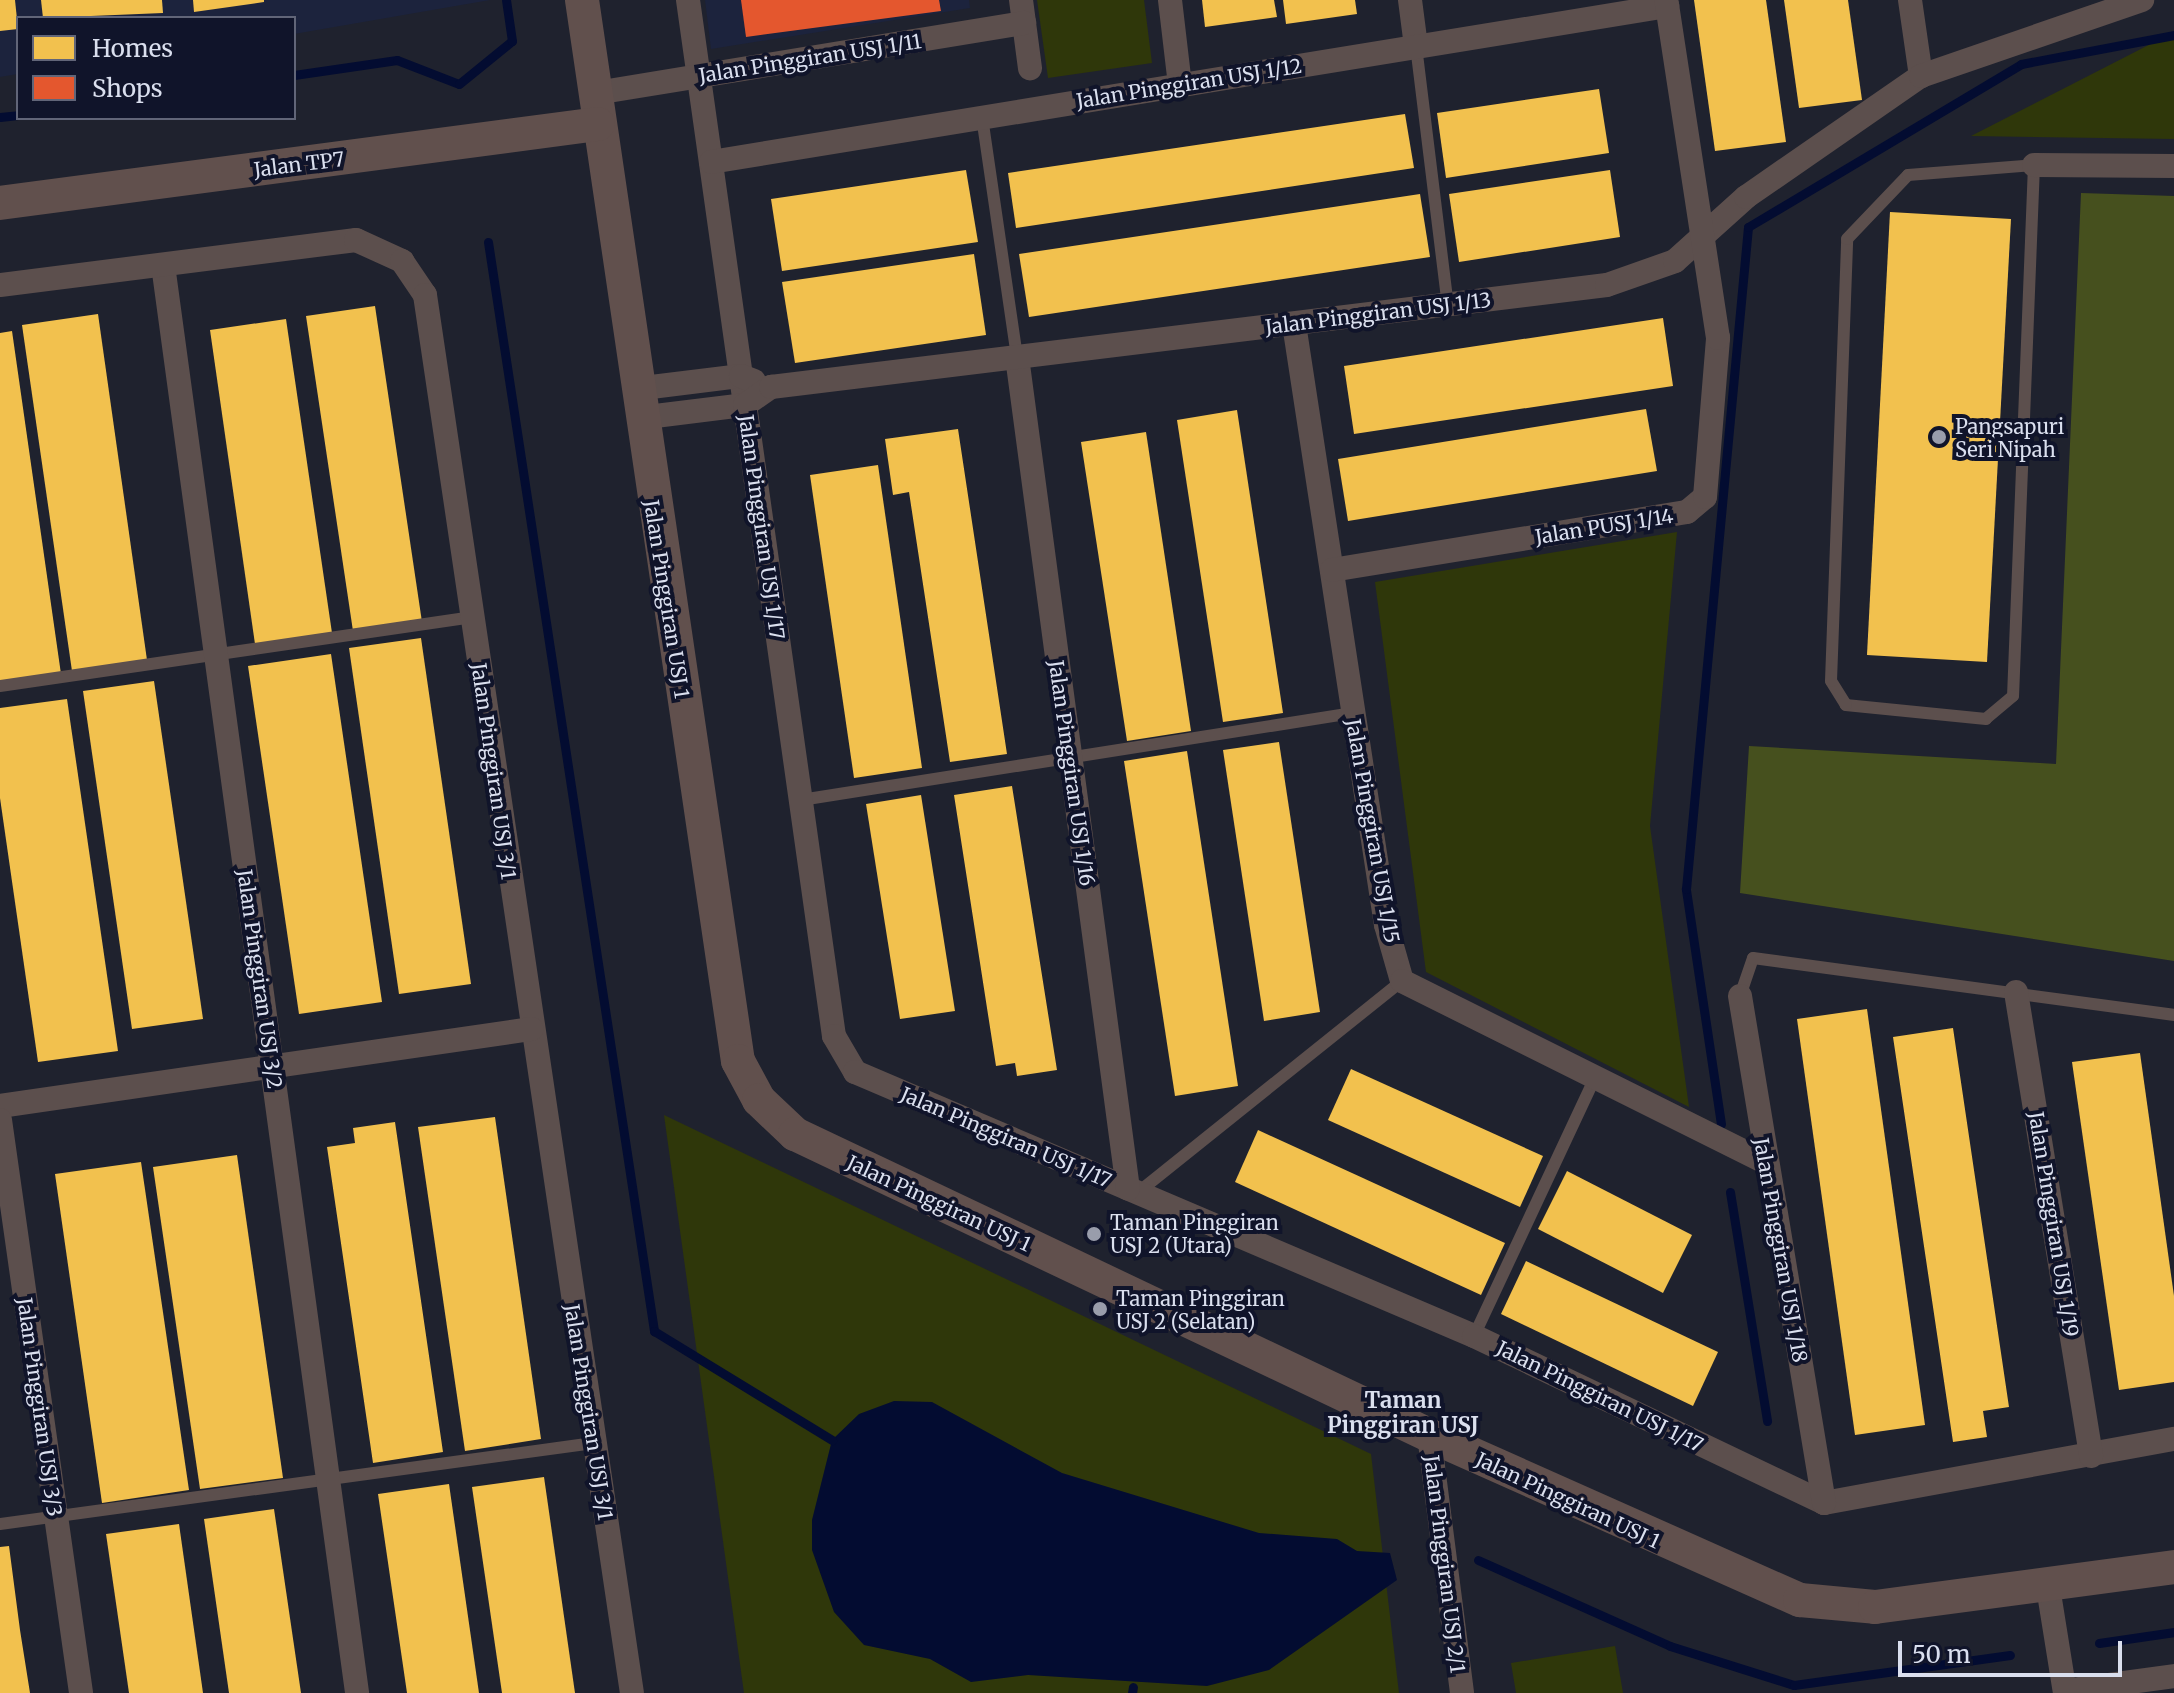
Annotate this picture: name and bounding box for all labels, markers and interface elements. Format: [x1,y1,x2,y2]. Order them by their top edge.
legend [16,16,296,120]
street label: Jalan Pinggiran USJ 1/11 [697,29,923,87]
text: Homes [92,33,173,64]
street label: Jalan Pinggiran USJ 1/12 [1074,53,1304,113]
text: Shops [92,73,163,104]
street label: Jalan TP7 [252,147,346,181]
street label: Jalan Pinggiran USJ 1/13 [1264,287,1492,339]
street label: Jalan Pinggiran USJ 1/17 [734,413,790,641]
place label: Pangsapuri Seri Nipah [1955,414,2064,461]
marker: Pangsapuri Seri Nipah [1930,428,1948,446]
street label: Jalan Pinggiran USJ 1 [639,498,695,700]
street label: Jalan PUSJ 1/14 [1533,503,1675,549]
street label: Jalan Pinggiran USJ 1/16 [1044,659,1100,887]
street label: Jalan Pinggiran USJ 3/1 [467,661,521,881]
street label: Jalan Pinggiran USJ 1/15 [1341,717,1405,945]
street label: Jalan Pinggiran USJ 3/2 [233,868,287,1090]
street label: Jalan Pinggiran USJ 1/17 [897,1082,1115,1192]
street label: Jalan Pinggiran USJ 1/19 [2024,1110,2084,1338]
street label: Jalan Pinggiran USJ 1/18 [1749,1136,1813,1364]
street label: Jalan Pinggiran USJ 1 [843,1150,1035,1256]
place label: Taman Pinggiran USJ 2 (Utara) [1110,1210,1279,1257]
marker: Taman Pinggiran USJ 2 (Utara) [1085,1225,1103,1243]
place label: Taman Pinggiran USJ 2 (Selatan) [1116,1286,1285,1333]
street label: Jalan Pinggiran USJ 3/3 [13,1296,67,1518]
marker: Taman Pinggiran USJ 2 (Selatan) [1091,1300,1109,1318]
street label: Jalan Pinggiran USJ 3/1 [560,1302,618,1522]
street label: Jalan Pinggiran USJ 1/17 [1493,1336,1707,1456]
district label: Taman Pinggiran USJ [1327,1387,1479,1438]
street label: Jalan Pinggiran USJ 1 [1472,1447,1664,1553]
street label: Jalan Pinggiran USJ 2/1 [1420,1454,1470,1674]
scale bar [1902,1625,2126,1675]
text: 50 m [1912,1639,1971,1670]

